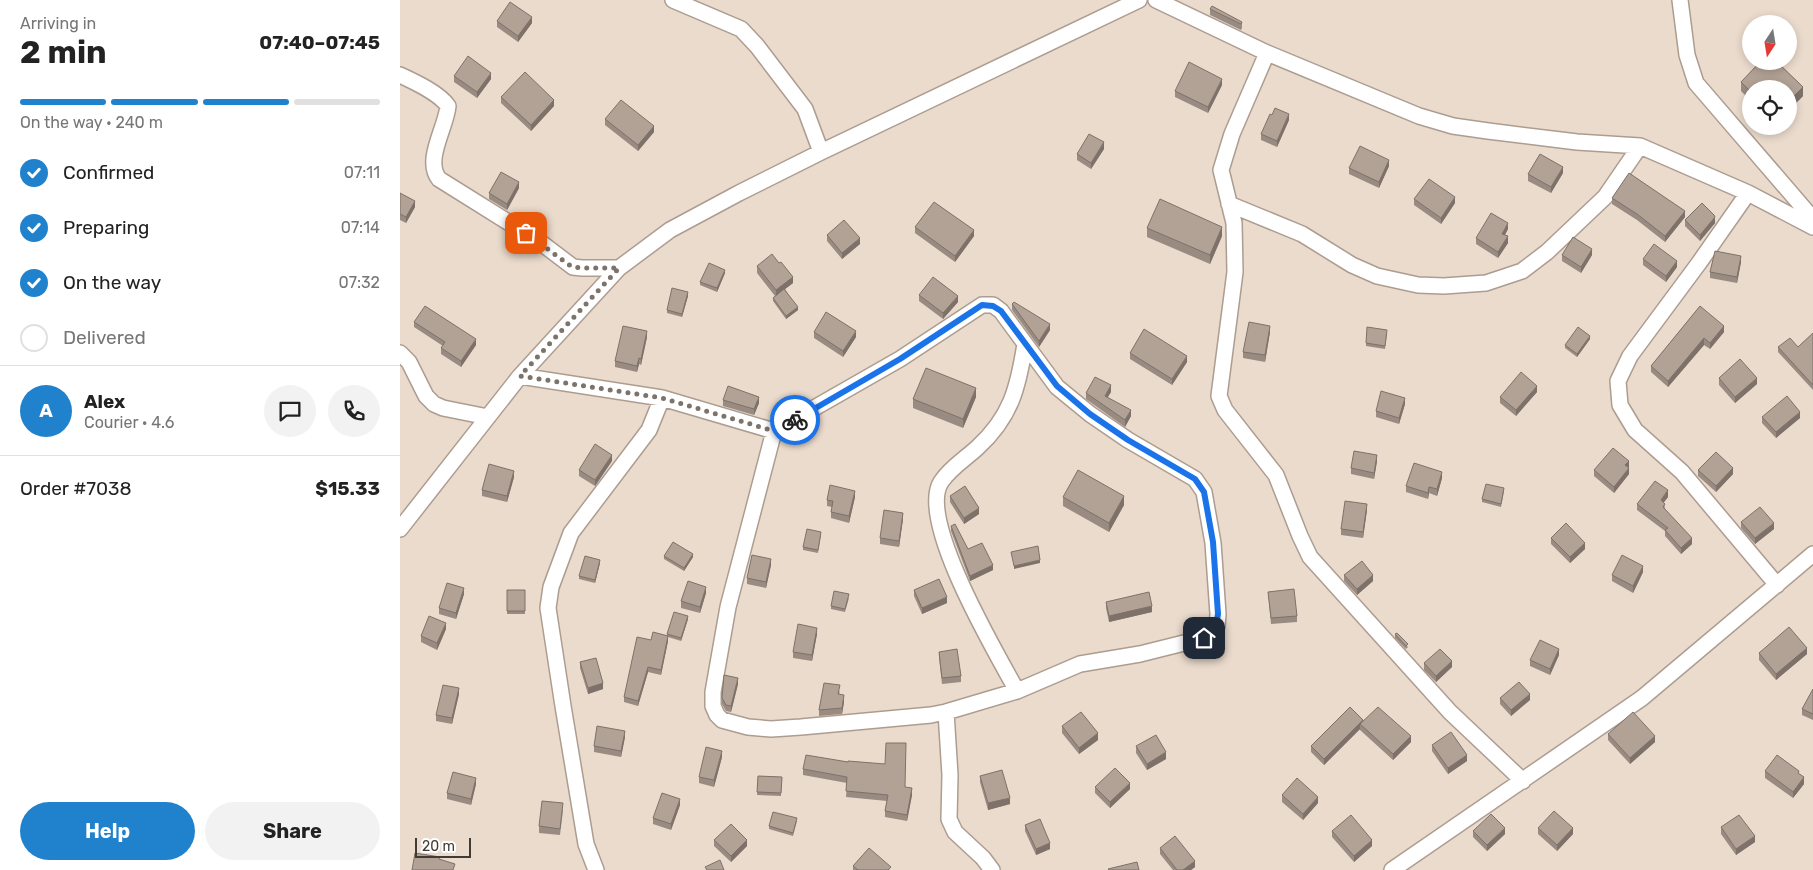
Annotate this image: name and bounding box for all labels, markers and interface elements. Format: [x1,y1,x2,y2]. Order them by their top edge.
text: Arriving in [20,14,96,33]
north arrow [1742,15,1798,70]
map controls [1742,15,1797,135]
text: 07:40–07:45 [259,31,380,54]
text: 2 min [20,33,107,71]
button: locate [1742,80,1797,135]
text: On the way · 240 m [20,113,163,132]
icon: check [20,159,48,187]
text: Confirmed [63,161,154,184]
text: 07:11 [344,163,380,182]
pin [505,212,547,254]
icon: check [20,214,48,242]
text: Preparing [63,216,149,239]
text: 07:14 [341,218,380,237]
icon: bag [512,219,540,247]
icon: check [20,269,48,297]
text: On the way [63,271,161,294]
text: 07:32 [339,273,380,292]
text: Delivered [63,326,146,349]
button: chat [264,385,316,437]
button: phone [328,385,380,437]
text: Alex [84,390,125,413]
courier [770,395,820,445]
text: A [39,399,53,422]
icon: bike [781,406,809,434]
text: Courier · 4.6 [84,413,174,432]
text: Order #7038 [20,477,132,500]
text: $15.33 [315,477,380,500]
pin [1183,617,1225,659]
icon: home [1190,624,1218,652]
button: Help [20,802,195,860]
button: Share [205,802,380,860]
scale bar [415,835,471,858]
text: 20 m [422,838,455,855]

